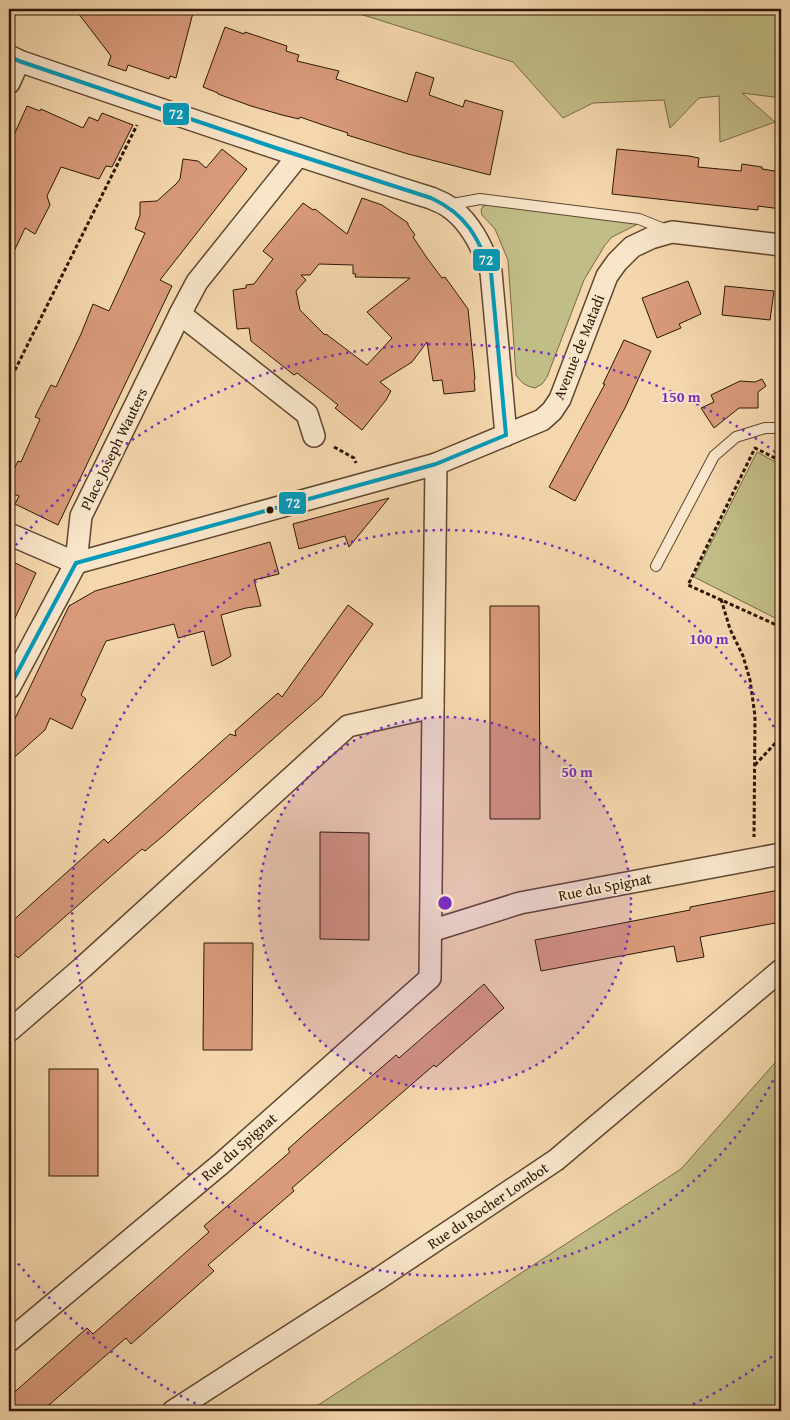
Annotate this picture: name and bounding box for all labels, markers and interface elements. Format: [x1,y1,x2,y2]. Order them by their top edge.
line badge: 72 [162,102,190,126]
text: 72 [169,104,183,124]
line badge: 72 [472,248,501,272]
text: 72 [479,250,493,270]
street label: Avenue de Matadi [548,291,609,403]
street label: Place Joseph Wauters [75,384,152,513]
text: 150 m [661,386,701,407]
line badge: 72 [278,491,307,515]
text: 72 [286,493,300,513]
unlabelled marker [265,505,275,515]
text: 100 m [689,628,729,649]
text: 50 m [561,761,593,782]
street label: Rue du Spignat [557,867,654,906]
centre of rings [436,894,454,912]
street label: Rue du Spignat [196,1107,282,1186]
street label: Rue du Rocher Lombot [423,1157,553,1254]

